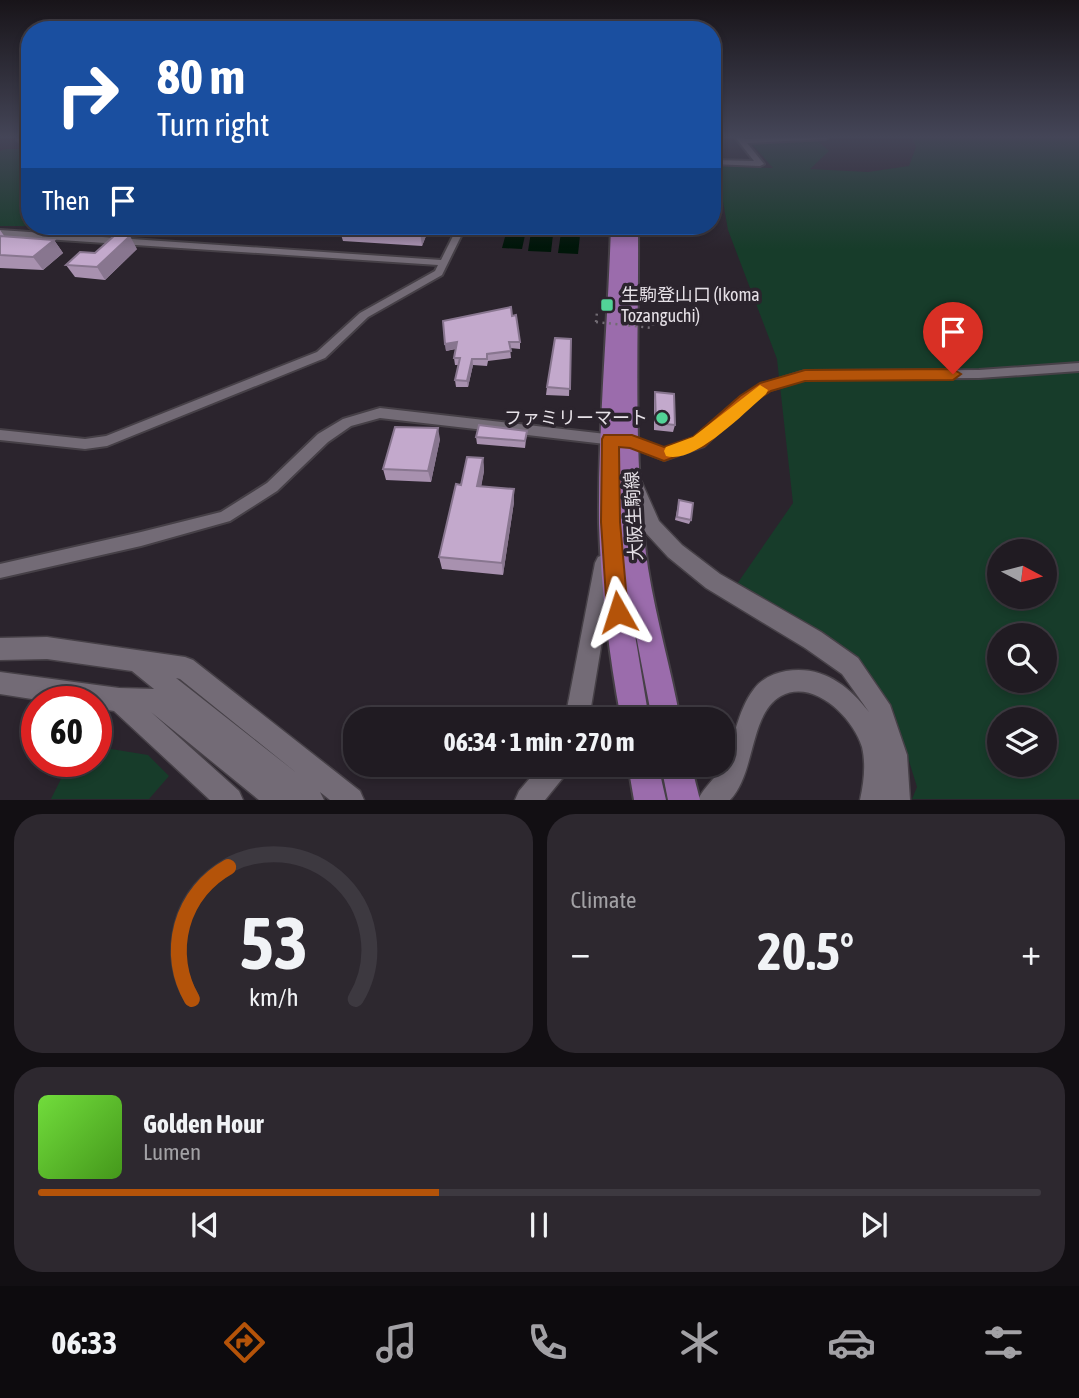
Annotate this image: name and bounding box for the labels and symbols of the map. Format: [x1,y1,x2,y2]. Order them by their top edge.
place label: 生駒登山口 (Ikoma Tozanguchi) [621,284,760,326]
marker: 生駒登山口 (Ikoma Tozanguchi) [599,297,615,313]
pin [923,302,983,374]
place label: ファミリーマート [504,407,648,428]
marker: ファミリーマート [654,410,670,426]
street label: 大阪生駒線 [621,471,646,562]
north arrow [987,539,1057,609]
position arrow [581,575,655,649]
speed limit sign: 60 [21,686,112,777]

